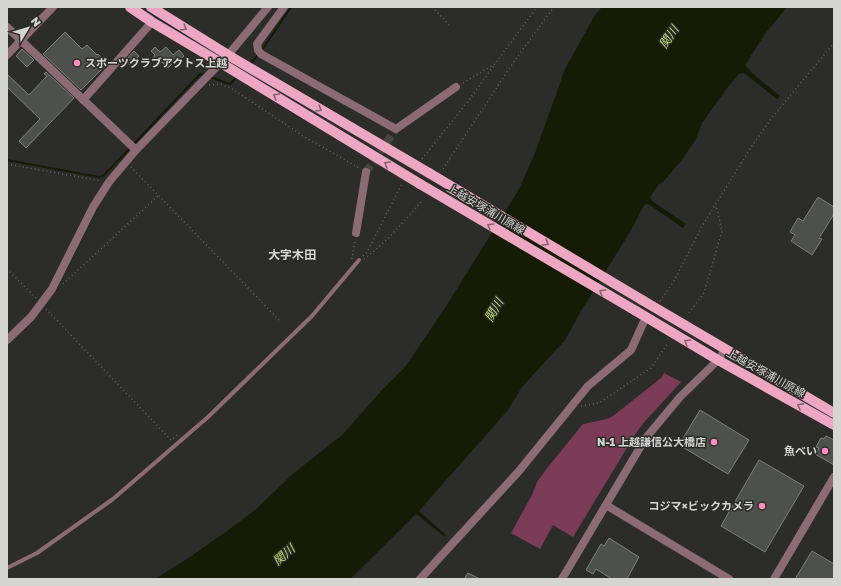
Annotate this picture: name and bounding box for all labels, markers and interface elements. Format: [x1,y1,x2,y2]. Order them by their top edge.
north arrow [8,8,48,48]
text: N [29,14,44,29]
water label: 関川 [656,21,683,51]
one-way arrow [180,23,187,30]
place label: スポーツクラブアクトス上越 [85,56,227,69]
marker: スポーツクラブアクトス上越 [72,58,82,68]
one-way arrow [273,94,280,101]
one-way arrow [315,104,322,111]
one-way arrow [384,161,391,169]
street label: 上越安塚浦川原線 [445,181,528,236]
one-way arrow [487,223,494,230]
one-way arrow [542,239,549,246]
district label: 大字木田 [268,247,316,262]
one-way arrow [599,289,606,296]
water label: 関川 [481,294,507,324]
one-way arrow [684,339,691,346]
street label: 上越安塚浦川原線 [725,346,808,400]
one-way arrow [797,403,804,410]
place label: N-1 上越謙信公大橋店 [597,435,706,448]
marker: N-1 上越謙信公大橋店 [709,437,719,447]
place label: 魚べい [784,444,817,457]
marker: 魚べい [820,446,830,456]
place label: コジマ×ビックカメラ [649,499,754,512]
marker: コジマ×ビックカメラ [757,501,767,511]
water label: 関川 [270,540,299,568]

